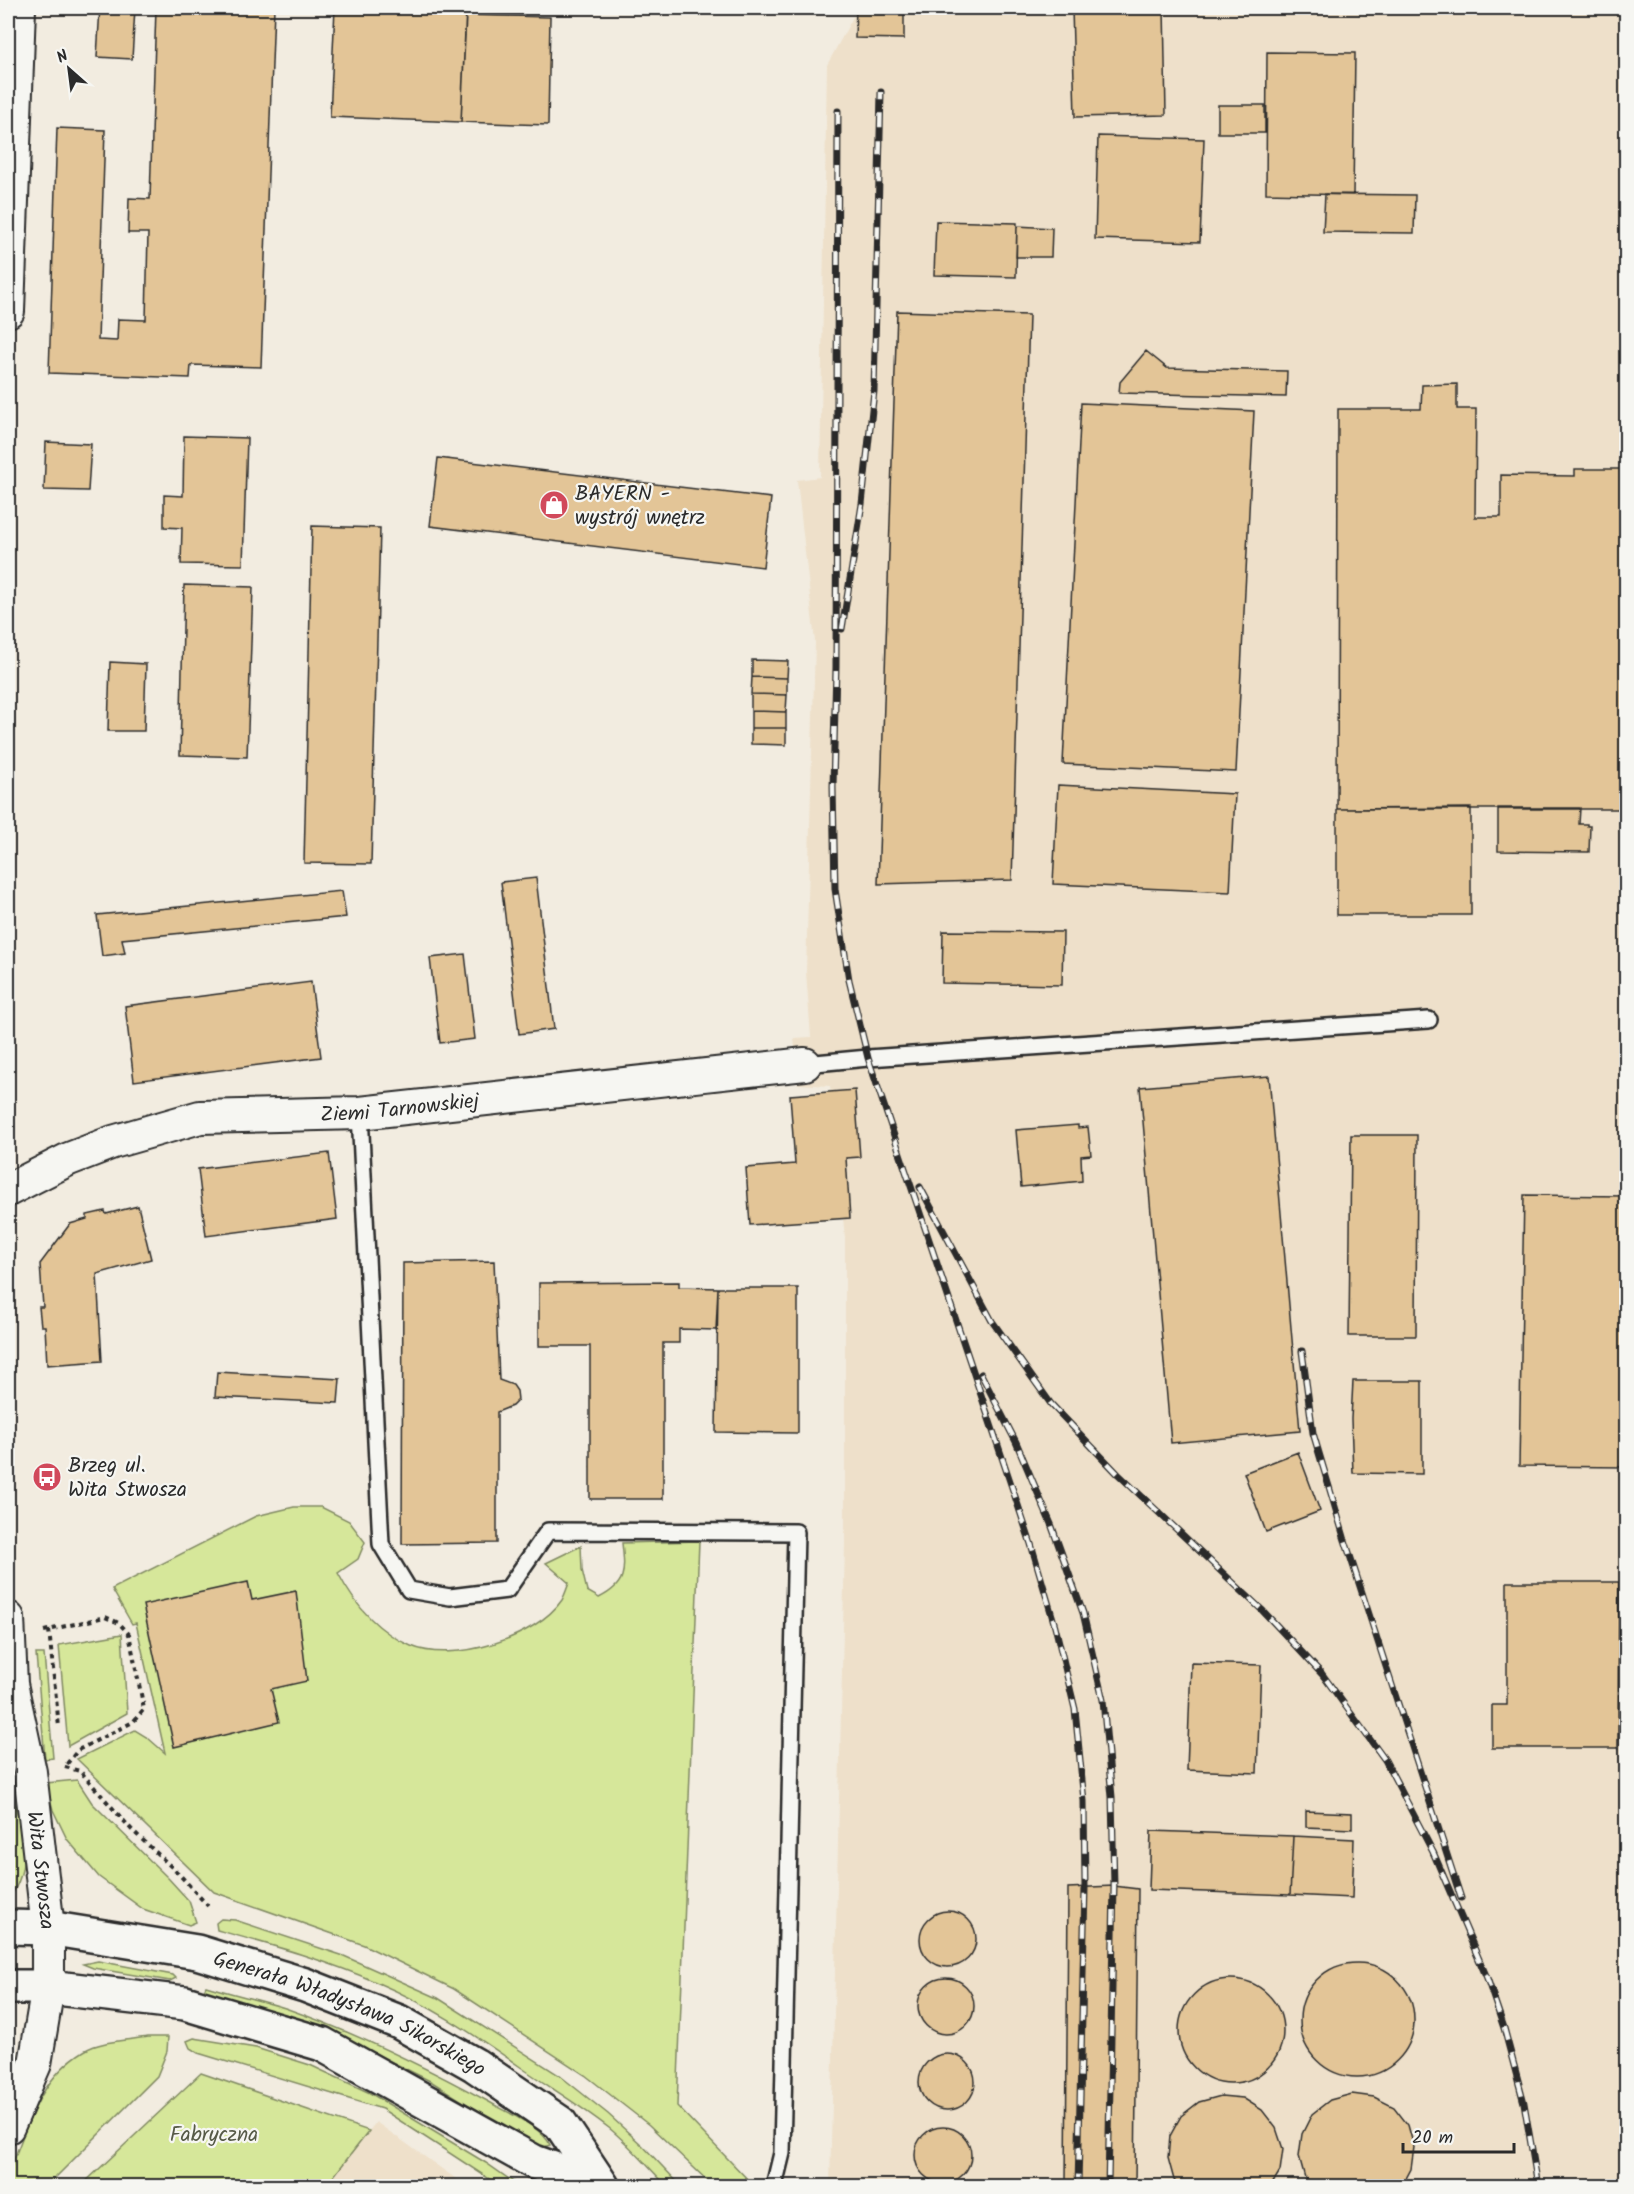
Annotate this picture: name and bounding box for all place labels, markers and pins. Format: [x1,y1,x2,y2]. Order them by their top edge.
place label: BAYERN - wystrój wnętrz [575,478,705,535]
shop icon: BAYERN - wystrój wnętrz [538,489,570,521]
place label: Brzeg ul. Wita Stwosza [68,1450,187,1507]
bus stop icon: Brzeg ul. Wita Stwosza [31,1461,63,1493]

